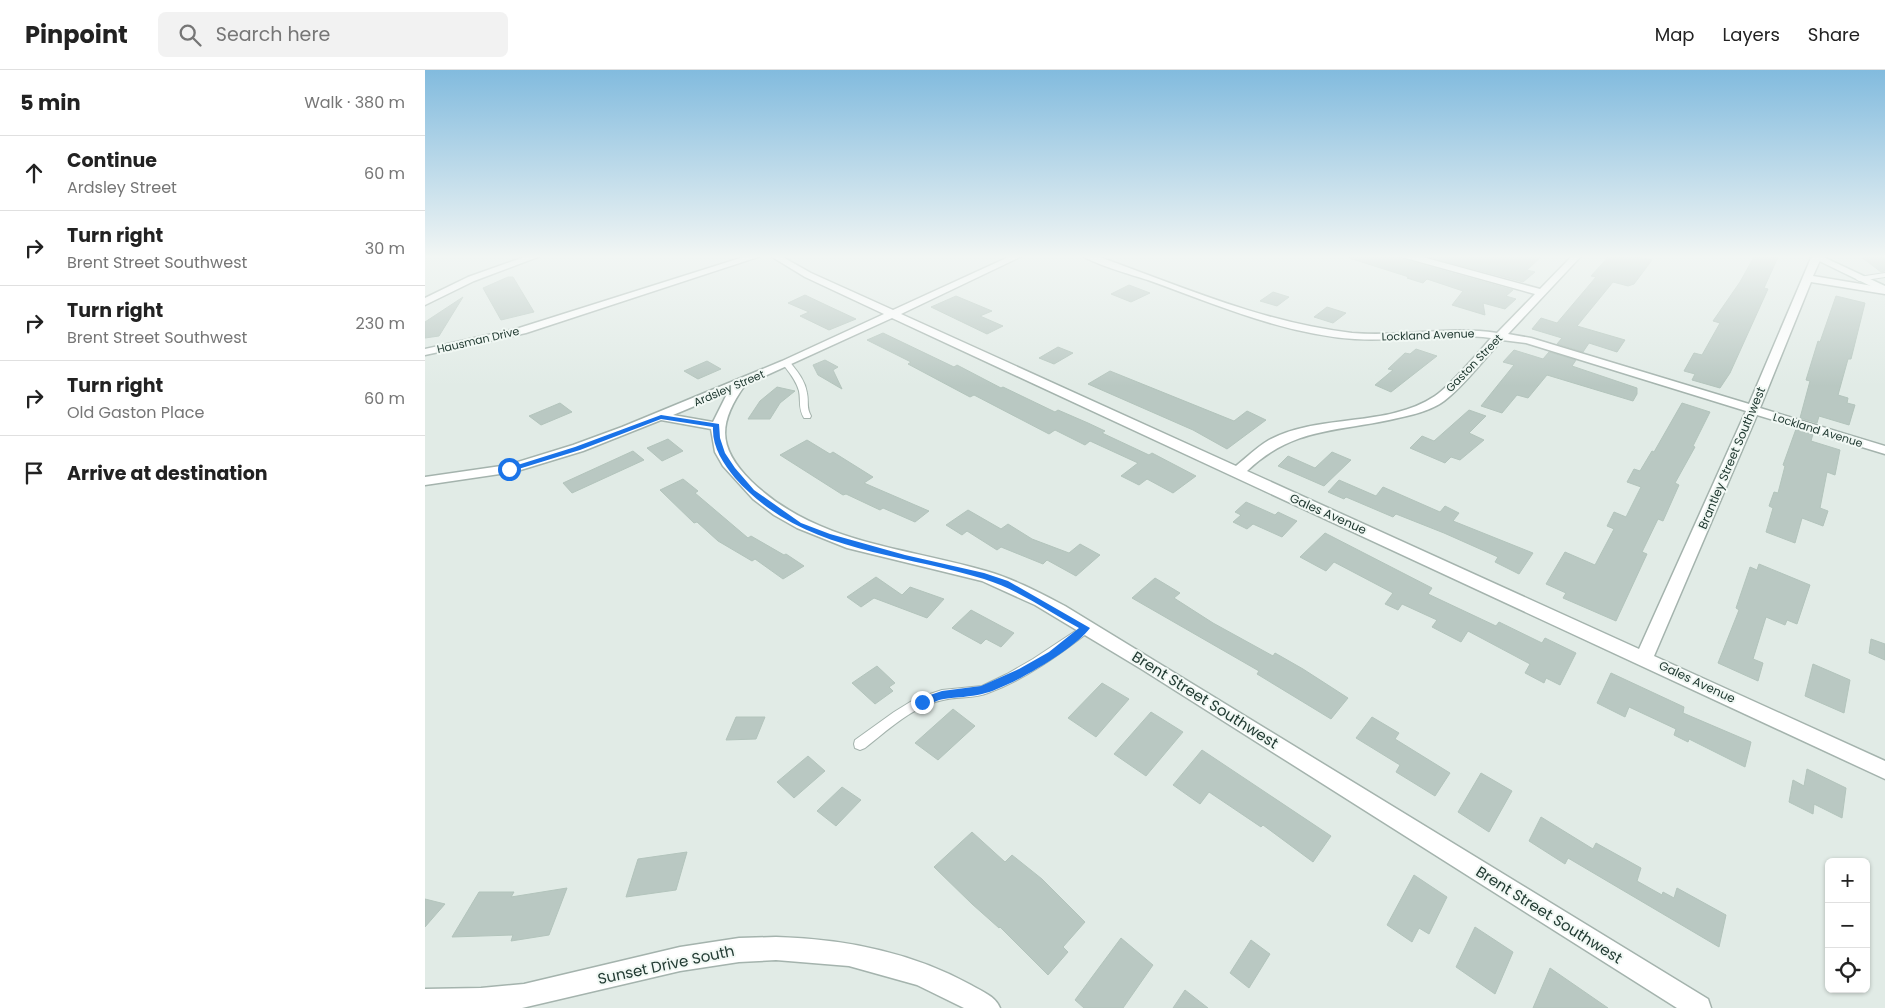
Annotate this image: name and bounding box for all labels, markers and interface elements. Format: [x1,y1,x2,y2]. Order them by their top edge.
search box [158,12,508,57]
text: Pinpoint [25,18,128,51]
icon: search [176,21,204,49]
text: Search here [216,21,330,48]
text: Map [1655,22,1695,47]
text: Layers [1723,22,1780,47]
text: Share [1808,22,1860,47]
text: 5 min [20,88,81,117]
text: Walk · 380 m [304,91,405,114]
text: Continue [67,147,157,174]
icon: ahead [20,159,48,187]
text: 60 m [364,162,405,185]
text: Ardsley Street [67,176,177,199]
text: Turn right [67,222,163,249]
icon: right [20,234,48,262]
text: 30 m [365,237,405,260]
text: Brent Street Southwest [67,251,247,274]
text: Turn right [67,297,163,324]
icon: right [20,309,48,337]
text: 230 m [356,312,405,335]
street label: Hausman Drive [435,323,521,357]
street label: Lockland Avenue [1381,325,1475,345]
text: Brent Street Southwest [67,326,247,349]
street label: Gaston Street [1442,330,1506,396]
street label: Ardsley Street [691,366,767,410]
text: Turn right [67,372,163,399]
icon: right [20,384,48,412]
street label: Brantley Street Southwest [1694,384,1769,532]
text: 60 m [364,387,405,410]
text: Old Gaston Place [67,401,204,424]
street label: Lockland Avenue [1771,409,1865,451]
route start [498,458,521,481]
icon: arrive [20,459,48,487]
text: Arrive at destination [67,460,268,487]
street label: Gales Avenue [1287,489,1369,538]
street label: Brent Street Southwest [1128,646,1283,753]
street label: Gales Avenue [1656,656,1738,707]
route end [911,691,934,714]
map controls [1825,858,1870,993]
button: + [1825,858,1870,903]
street label: Brent Street Southwest [1472,861,1627,968]
button: − [1825,903,1870,948]
street label: Sunset Drive South [596,940,736,989]
button: locate [1825,948,1870,993]

